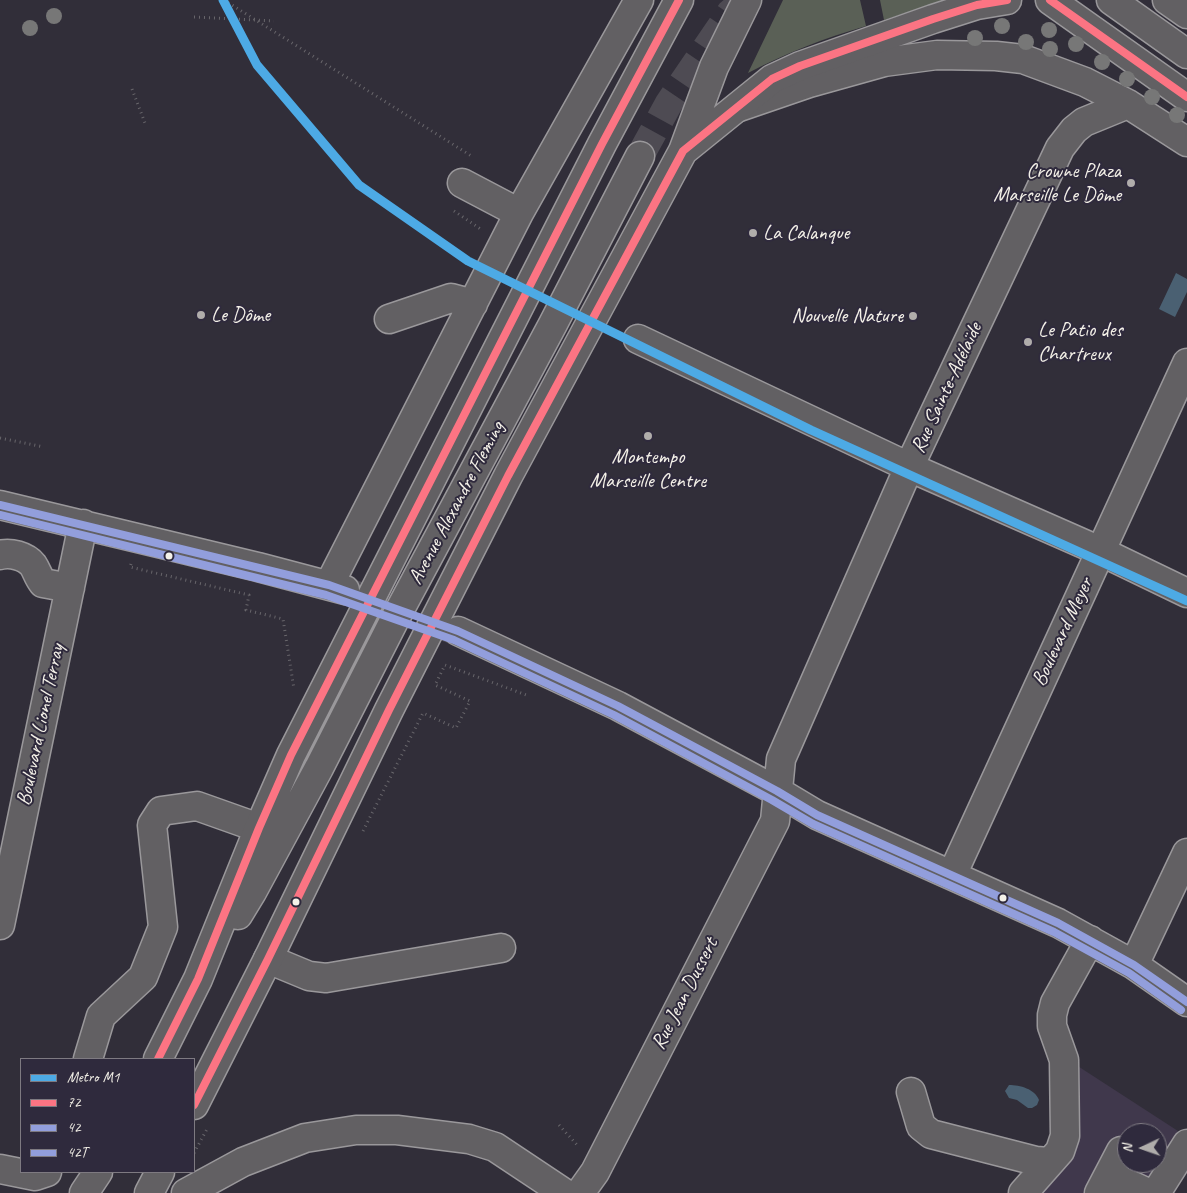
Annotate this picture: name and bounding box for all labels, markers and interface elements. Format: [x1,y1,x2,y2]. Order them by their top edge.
place label: Crowne Plaza Marseille Le Dôme [993,158,1121,208]
marker: Crowne Plaza Marseille Le Dôme [1125,177,1137,189]
place label: La Calanque [763,220,849,246]
marker: La Calanque [747,227,759,239]
place label: Le Dôme [211,302,270,328]
place label: Nouvelle Nature [792,303,903,329]
marker: Le Dôme [195,309,207,321]
marker: Nouvelle Nature [907,310,919,322]
place label: Le Patio des Chartreux [1038,317,1123,367]
street label: Rue Sainte-Adélaïde [906,319,988,457]
marker: Le Patio des Chartreux [1022,336,1034,348]
street label: Avenue Alexandre Fleming [403,417,511,589]
marker: Montempo Marseille Centre [642,430,654,442]
place label: Montempo Marseille Centre [590,444,706,494]
unlabelled marker [164,551,174,561]
street label: Boulevard Meyer [1027,574,1099,690]
street label: Boulevard Lionel Terray [12,642,70,808]
unlabelled marker [998,893,1008,903]
unlabelled marker [291,897,301,907]
street label: Rue Jean Dussert [646,934,724,1054]
legend [20,1058,195,1173]
text: Metro M1 [67,1068,120,1087]
text: 72 [67,1093,81,1112]
text: 42 [67,1118,81,1137]
north arrow [1117,1123,1167,1173]
text: 42T [67,1143,87,1162]
text: N [1119,1144,1136,1154]

